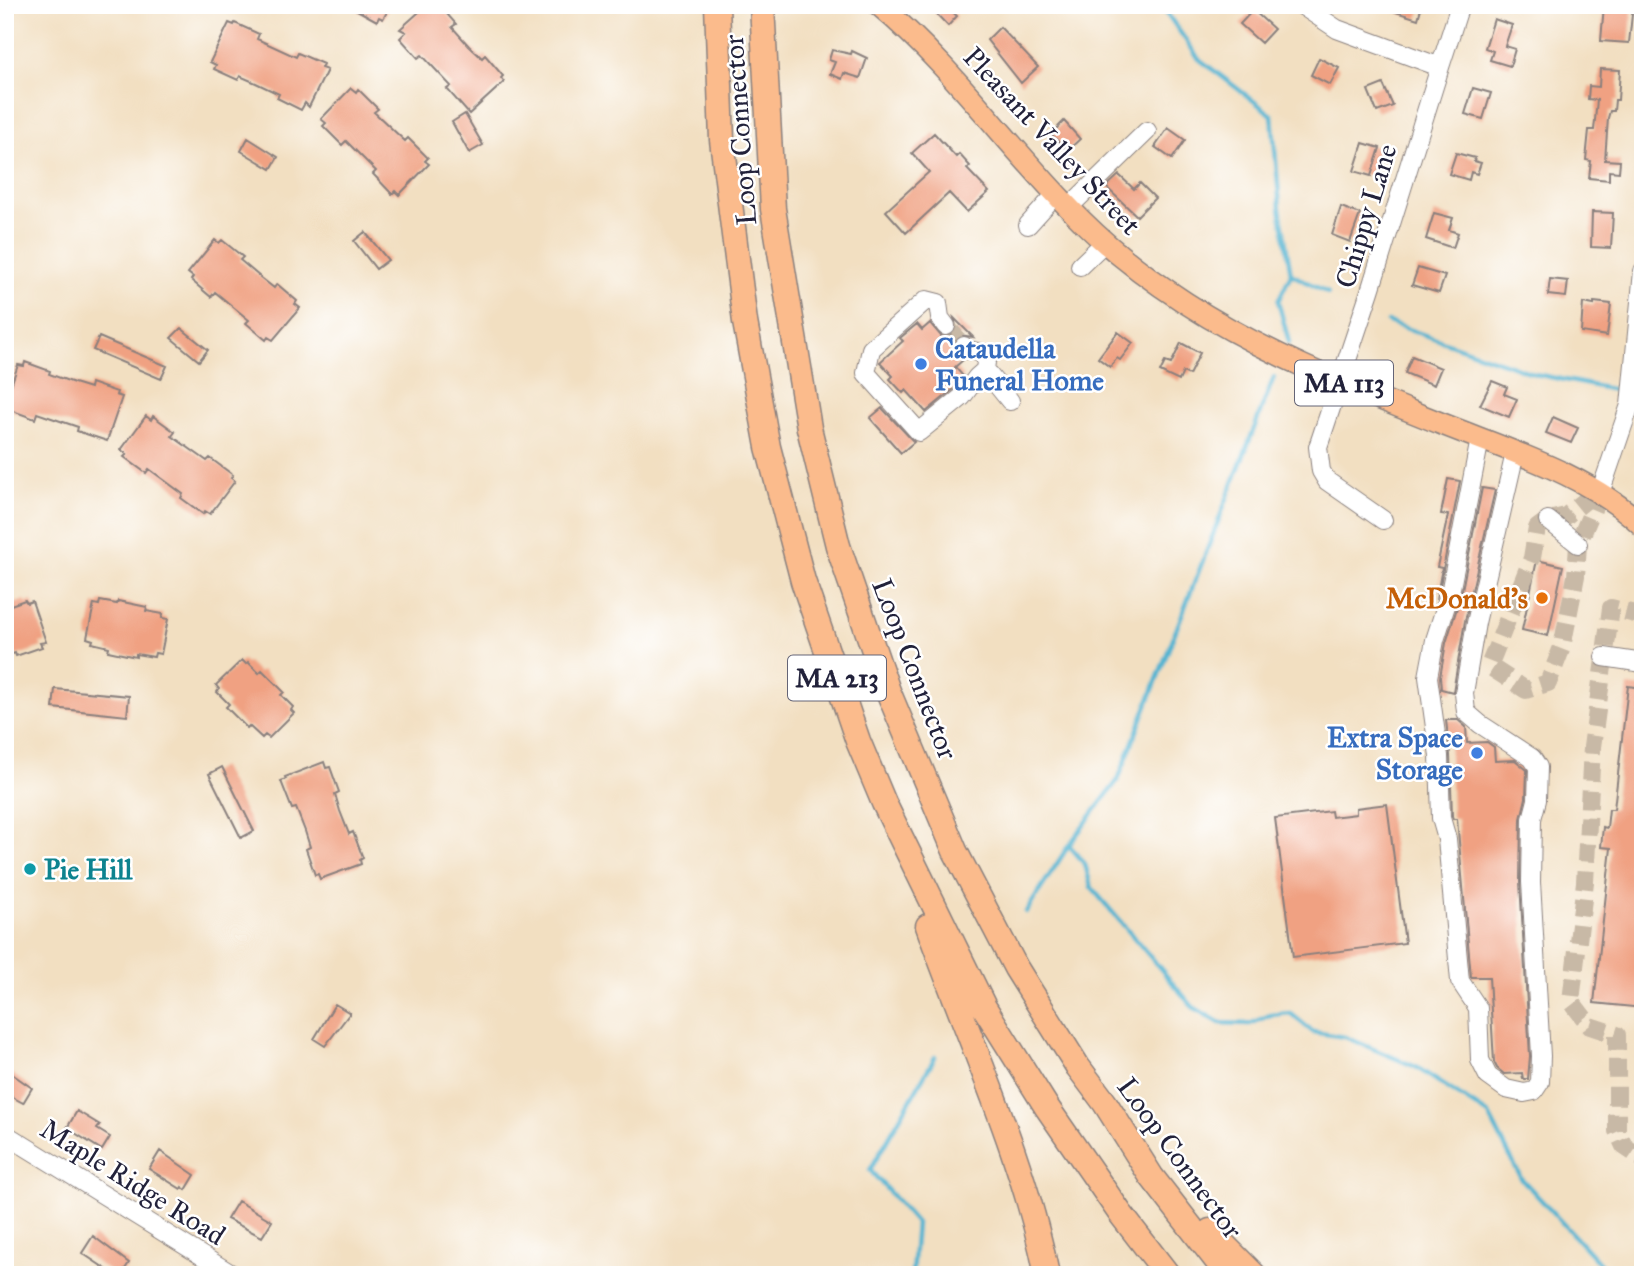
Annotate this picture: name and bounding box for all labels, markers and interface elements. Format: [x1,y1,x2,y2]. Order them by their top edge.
street label: Loop Connector [716,33,764,227]
street label: Pleasant Valley Street [956,40,1148,242]
street label: Chippy Lane [1328,140,1404,292]
place label: Cataudella Funeral Home [935,331,1104,398]
marker: Cataudella Funeral Home [913,356,929,372]
road number: MA 113 [1295,360,1393,406]
street label: Loop Connector [864,573,966,765]
place label: McDonald's [1386,581,1528,616]
marker: McDonald's [1534,590,1550,606]
road number: MA 213 [788,656,886,700]
place label: Extra Space Storage [1327,720,1463,787]
marker: Extra Space Storage [1469,745,1485,761]
place label: Pie Hill [44,852,133,887]
marker: Pie Hill [22,861,38,877]
street label: Loop Connector [1110,1070,1251,1246]
street label: Maple Ridge Road [34,1111,232,1253]

